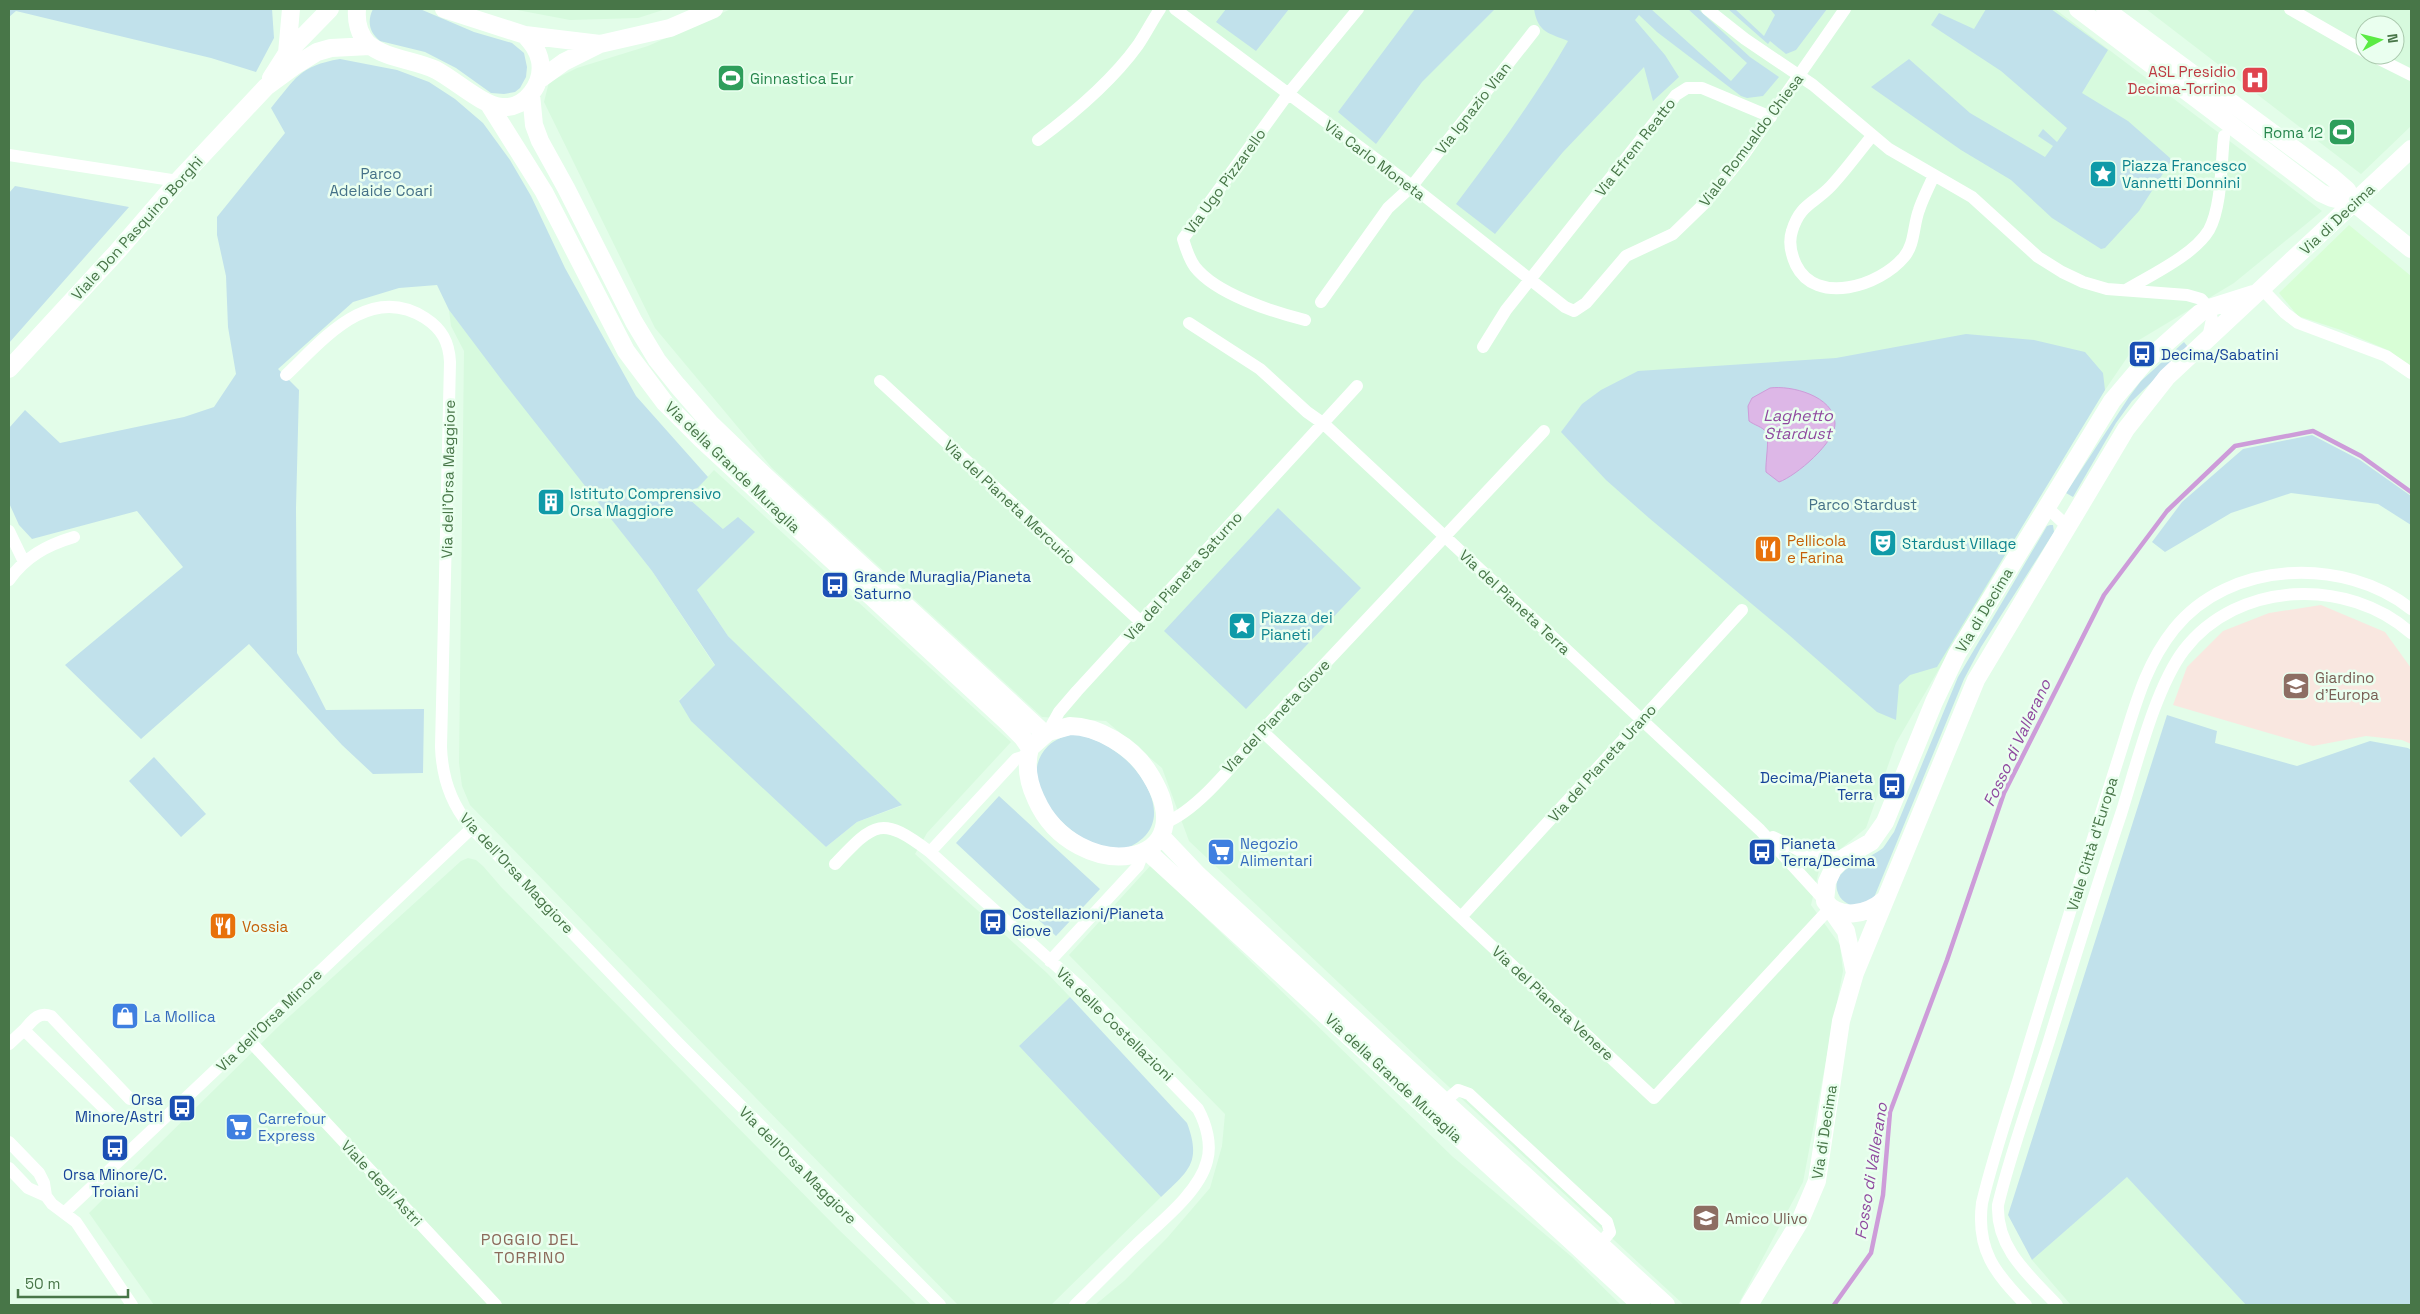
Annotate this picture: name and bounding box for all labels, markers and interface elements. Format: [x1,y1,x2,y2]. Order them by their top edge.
north arrow [2355,15,2405,65]
text: N [2383,33,2402,44]
street label: Via Ignazio Vian [1431,58,1515,158]
place label: ASL Presidio Decima-Torrino [2128,62,2236,98]
sports icon: Ginnastica Eur [716,63,746,93]
hospital icon: ASL Presidio Decima-Torrino [2240,65,2270,95]
place label: Ginnastica Eur [750,69,854,88]
street label: Viale Romualdo Chiesa [1695,69,1807,210]
street label: Via Efrem Reatto [1591,94,1679,200]
street label: Via Carlo Moneta [1321,116,1430,204]
sports icon: Roma 12 [2327,117,2357,147]
place label: Roma 12 [2264,123,2323,142]
street label: Via Ugo Pizzarello [1180,124,1270,238]
street label: Viale Don Pasquino Borghi [67,152,207,304]
place label: Piazza Francesco Vannetti Donnini [2122,156,2247,192]
place icon: Piazza Francesco Vannetti Donnini [2088,159,2118,189]
park label: Parco Adelaide Coari [329,164,433,200]
street label: Via di Decima [2296,179,2379,259]
bus stop icon: Decima/Sabatini [2127,339,2157,369]
place label: Decima/Sabatini [2161,345,2279,364]
street label: Via della Grande Muraglia [661,397,805,537]
street label: Via dell'Orsa Maggiore [437,399,459,559]
water label: Laghetto Stardust [1763,405,1834,444]
street label: Via del Pianeta Mercurio [940,436,1080,568]
place label: Istituto Comprensivo Orsa Maggiore [570,484,721,520]
building icon: Istituto Comprensivo Orsa Maggiore [536,487,566,517]
park label: Parco Stardust [1809,495,1917,514]
street label: Via del Pianeta Saturno [1120,507,1246,645]
theatre icon: Stardust Village [1868,528,1898,558]
place label: Pellicola e Farina [1787,531,1847,567]
restaurant icon: Pellicola e Farina [1753,534,1783,564]
place label: Stardust Village [1902,534,2017,553]
street label: Via del Pianeta Terra [1455,545,1575,659]
street label: Via di Decima [1951,564,2017,656]
place label: Grande Muraglia/Pianeta Saturno [854,567,1032,603]
bus stop icon: Grande Muraglia/Pianeta Saturno [820,570,850,600]
place label: Piazza dei Pianeti [1261,608,1333,644]
place icon: Piazza dei Pianeti [1227,611,1257,641]
street label: Via del Pianeta Giove [1218,655,1334,777]
place label: Giardino d'Europa [2315,668,2379,704]
school or university icon: Giardino d'Europa [2281,671,2311,701]
water label: Fosso di Vallerano [1978,675,2056,810]
street label: Via del Pianeta Urano [1544,700,1660,826]
place label: Decima/Pianeta Terra [1760,768,1873,804]
bus stop icon: Decima/Pianeta Terra [1877,771,1907,801]
street label: Viale Città d'Europa [2063,774,2122,913]
street label: Via dell'Orsa Maggiore [456,808,578,938]
place label: Negozio Alimentari [1240,834,1312,870]
place label: Pianeta Terra/Decima [1781,834,1876,870]
supermarket icon: Negozio Alimentari [1206,837,1236,867]
bus stop icon: Pianeta Terra/Decima [1747,837,1777,867]
place label: Costellazioni/Pianeta Giove [1012,904,1164,940]
bus stop icon: Costellazioni/Pianeta Giove [978,907,1008,937]
restaurant icon: Vossia [208,911,238,941]
place label: Vossia [242,917,288,936]
street label: Via del Pianeta Venere [1488,942,1618,1064]
street label: Via delle Costellazioni [1052,963,1178,1085]
street label: Via dell'Orsa Minore [212,964,326,1076]
shop icon: La Mollica [110,1001,140,1031]
place label: La Mollica [144,1007,216,1026]
street label: Via della Grande Muraglia [1321,1009,1467,1147]
street label: Via di Decima [1807,1083,1841,1181]
place label: Orsa Minore/Astri [75,1090,163,1126]
bus stop icon: Orsa Minore/Astri [167,1093,197,1123]
water label: Fosso di Vallerano [1850,1100,1892,1241]
street label: Via dell'Orsa Maggiore [735,1102,861,1228]
place label: Carrefour Express [258,1109,327,1145]
supermarket icon: Carrefour Express [224,1112,254,1142]
bus stop icon: Orsa Minore/C. Troiani [100,1133,130,1163]
street label: Viale degli Astri [337,1136,427,1230]
place label: Orsa Minore/C. Troiani [63,1165,167,1201]
school or university icon: Amico Ulivo [1691,1203,1721,1233]
place label: Amico Ulivo [1725,1209,1808,1228]
district label: POGGIO DEL TORRINO [481,1229,579,1268]
scale bar [18,1266,128,1298]
text: 50 m [25,1274,60,1293]

